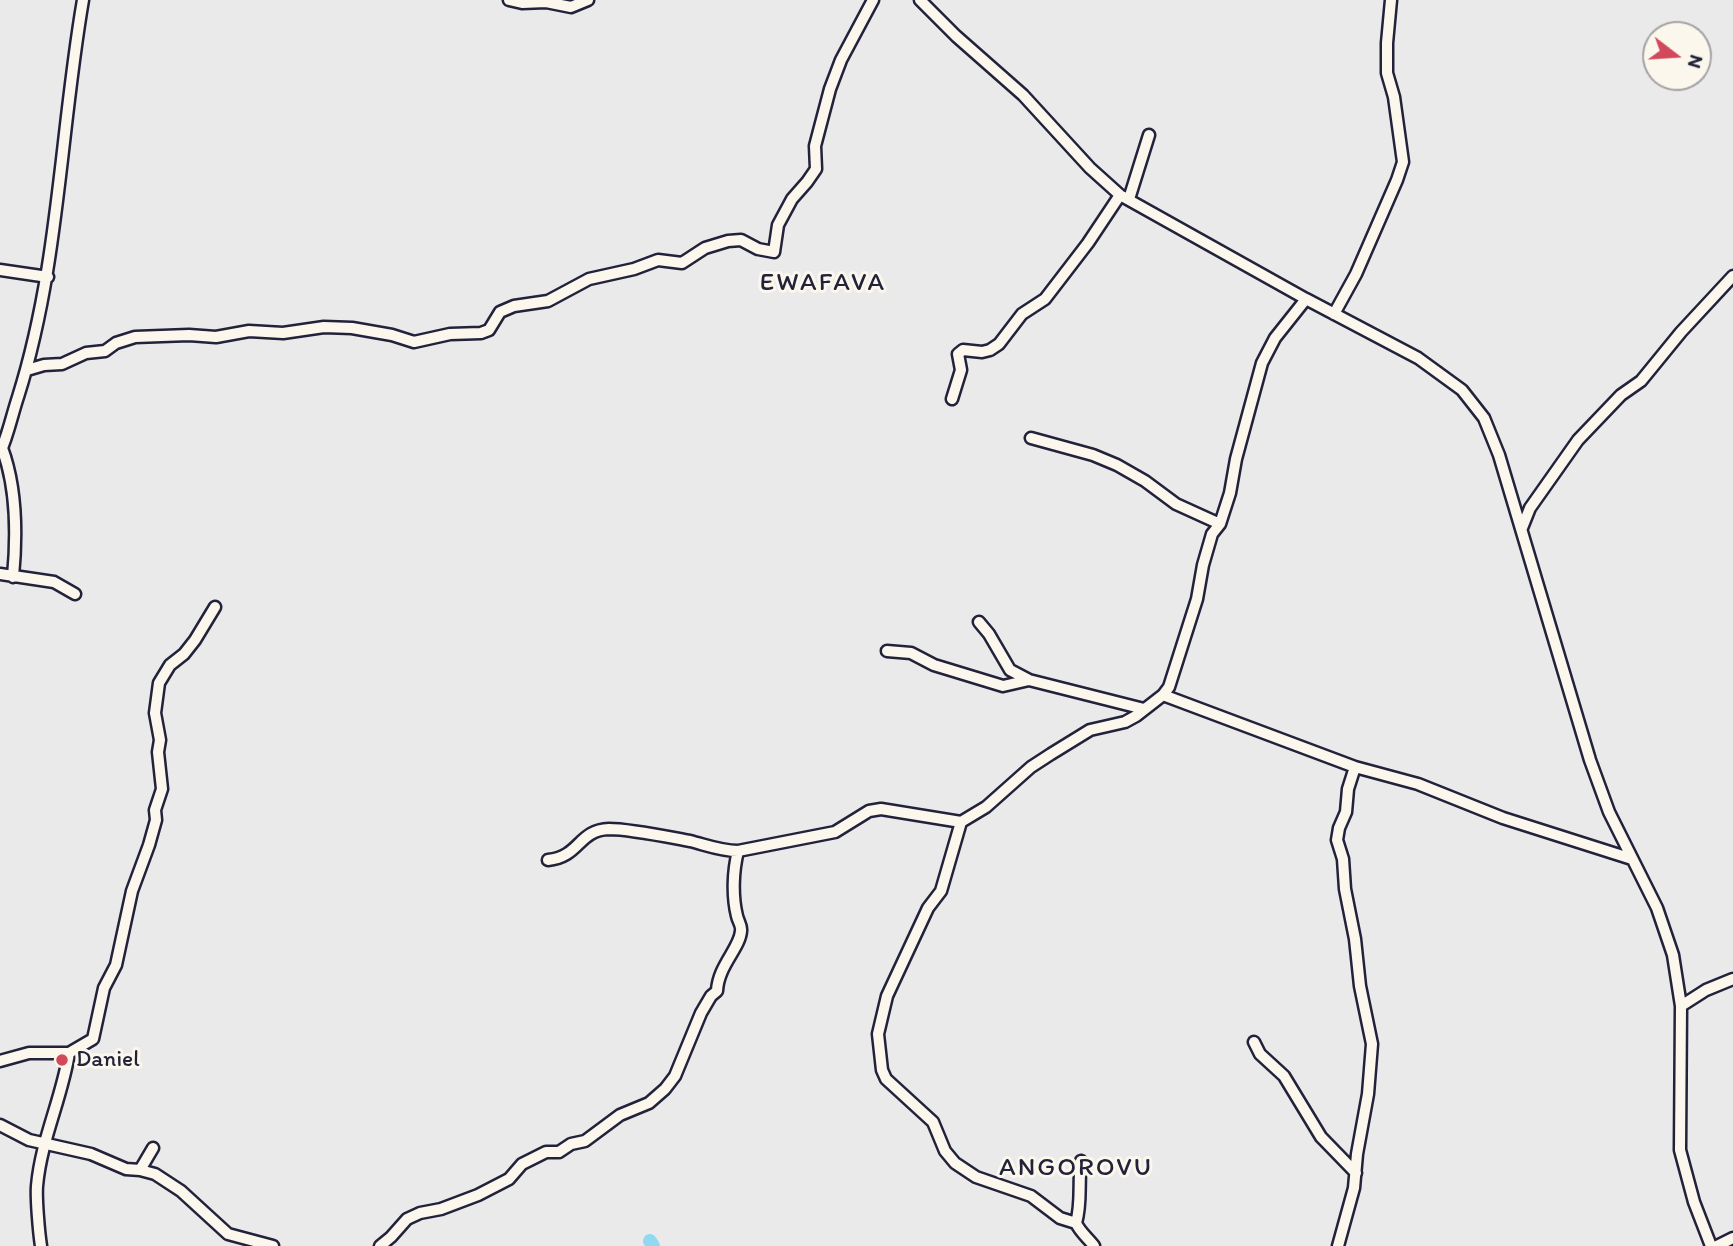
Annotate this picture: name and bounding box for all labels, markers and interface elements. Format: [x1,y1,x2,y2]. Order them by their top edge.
north arrow [1642,21,1712,91]
text: N [1683,52,1709,71]
district label: EWAFAVA [759,267,887,299]
place label: Daniel [76,1046,140,1074]
marker: Daniel [54,1052,70,1068]
district label: ANGOROVU [1000,1152,1152,1184]

